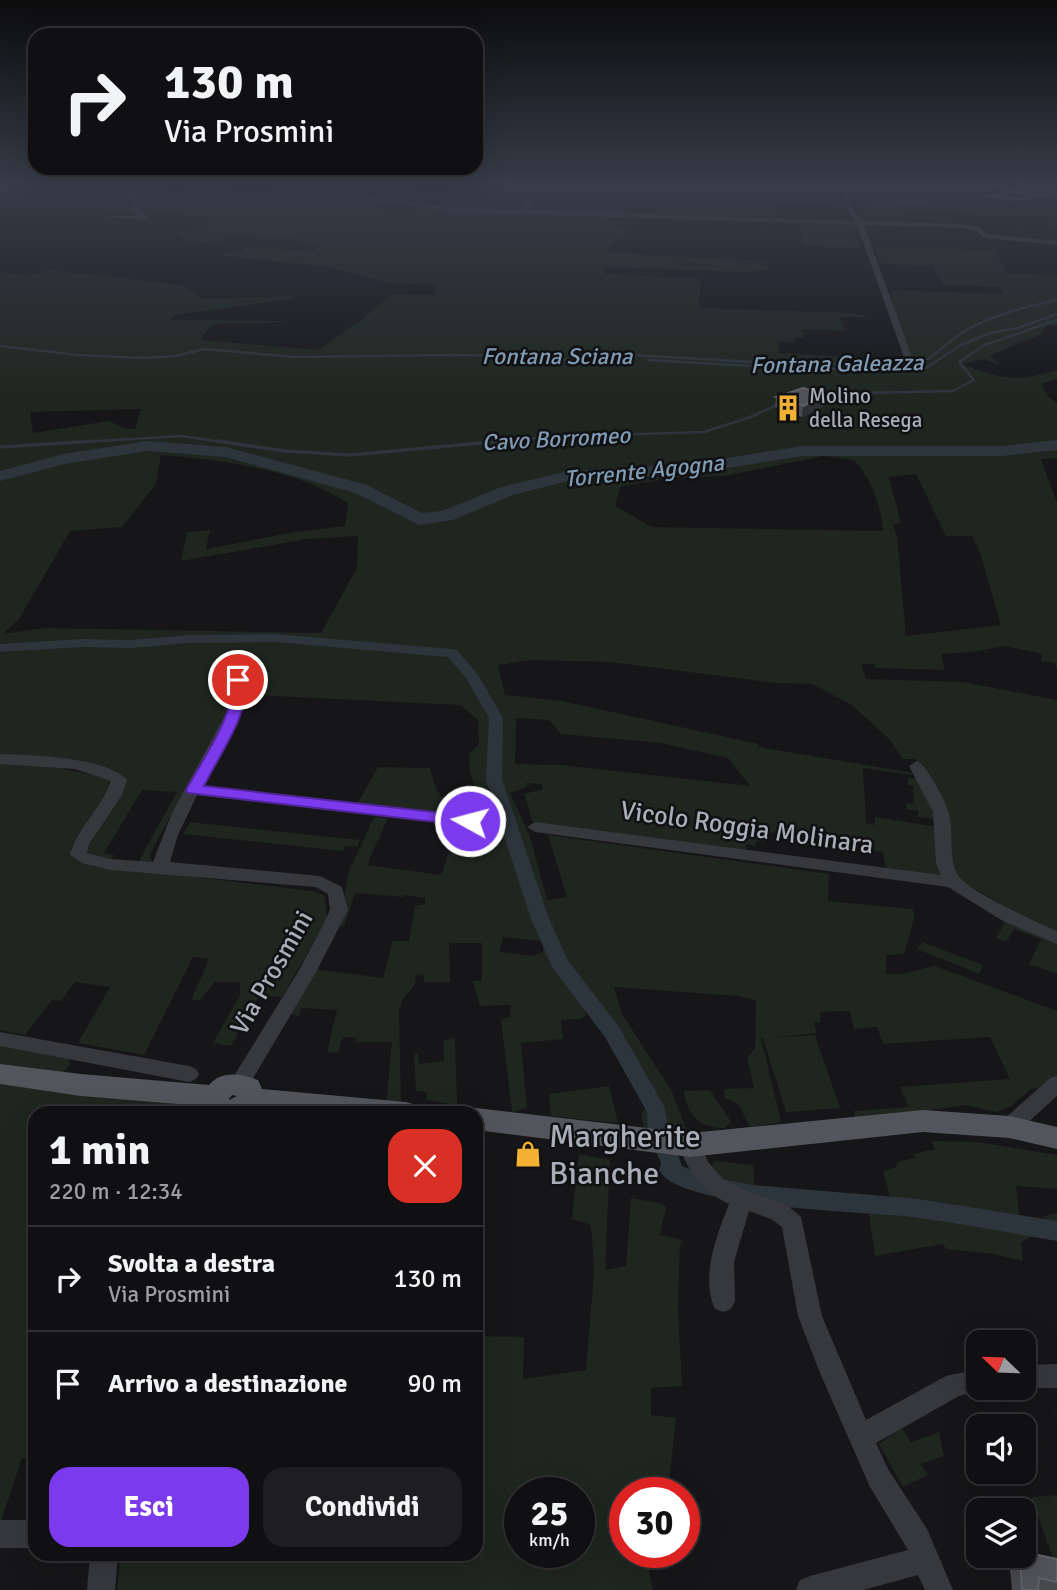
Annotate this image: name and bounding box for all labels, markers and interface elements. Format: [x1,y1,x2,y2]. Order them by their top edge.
text: 130 m [164,52,294,112]
icon: right [49,56,140,147]
text: Via Prosmini [164,112,334,151]
water label: Fontana Sciana [482,342,634,371]
water label: Fontana Galeazza [750,348,925,380]
place label: Molino della Resega [809,383,922,433]
building icon: Molino della Resega [773,393,803,423]
water label: Cavo Borromeo [481,421,632,457]
water label: Torrente Agogna [563,448,727,494]
pin [208,650,268,710]
icon: arrive [219,661,257,699]
position arrow [433,784,507,858]
street label: Vicolo Roggia Molinara [618,794,876,862]
street label: Via Prosmini [224,905,320,1041]
place label: Margherite Bianche [549,1117,701,1193]
text: 1 min [49,1125,150,1176]
button: close [388,1129,462,1203]
shop icon: Margherite Bianche [513,1139,543,1169]
text: 220 m · 12:34 [49,1177,183,1206]
text: Svolta a destra [108,1248,275,1280]
icon: right [49,1260,87,1298]
text: 130 m [393,1263,462,1295]
text: Via Prosmini [108,1280,230,1309]
north arrow [966,1330,1036,1400]
map controls [966,1330,1036,1568]
icon: arrive [49,1365,87,1403]
text: Arrivo a destinazione [108,1368,348,1400]
text: 90 m [407,1368,462,1400]
button: sound [966,1414,1036,1484]
button: Esci [49,1467,249,1547]
button: Condividi [263,1467,462,1547]
speed limit sign: 30 [609,1477,700,1568]
text: 25 [531,1492,568,1535]
button: layers [966,1498,1036,1568]
text: km/h [529,1529,570,1551]

